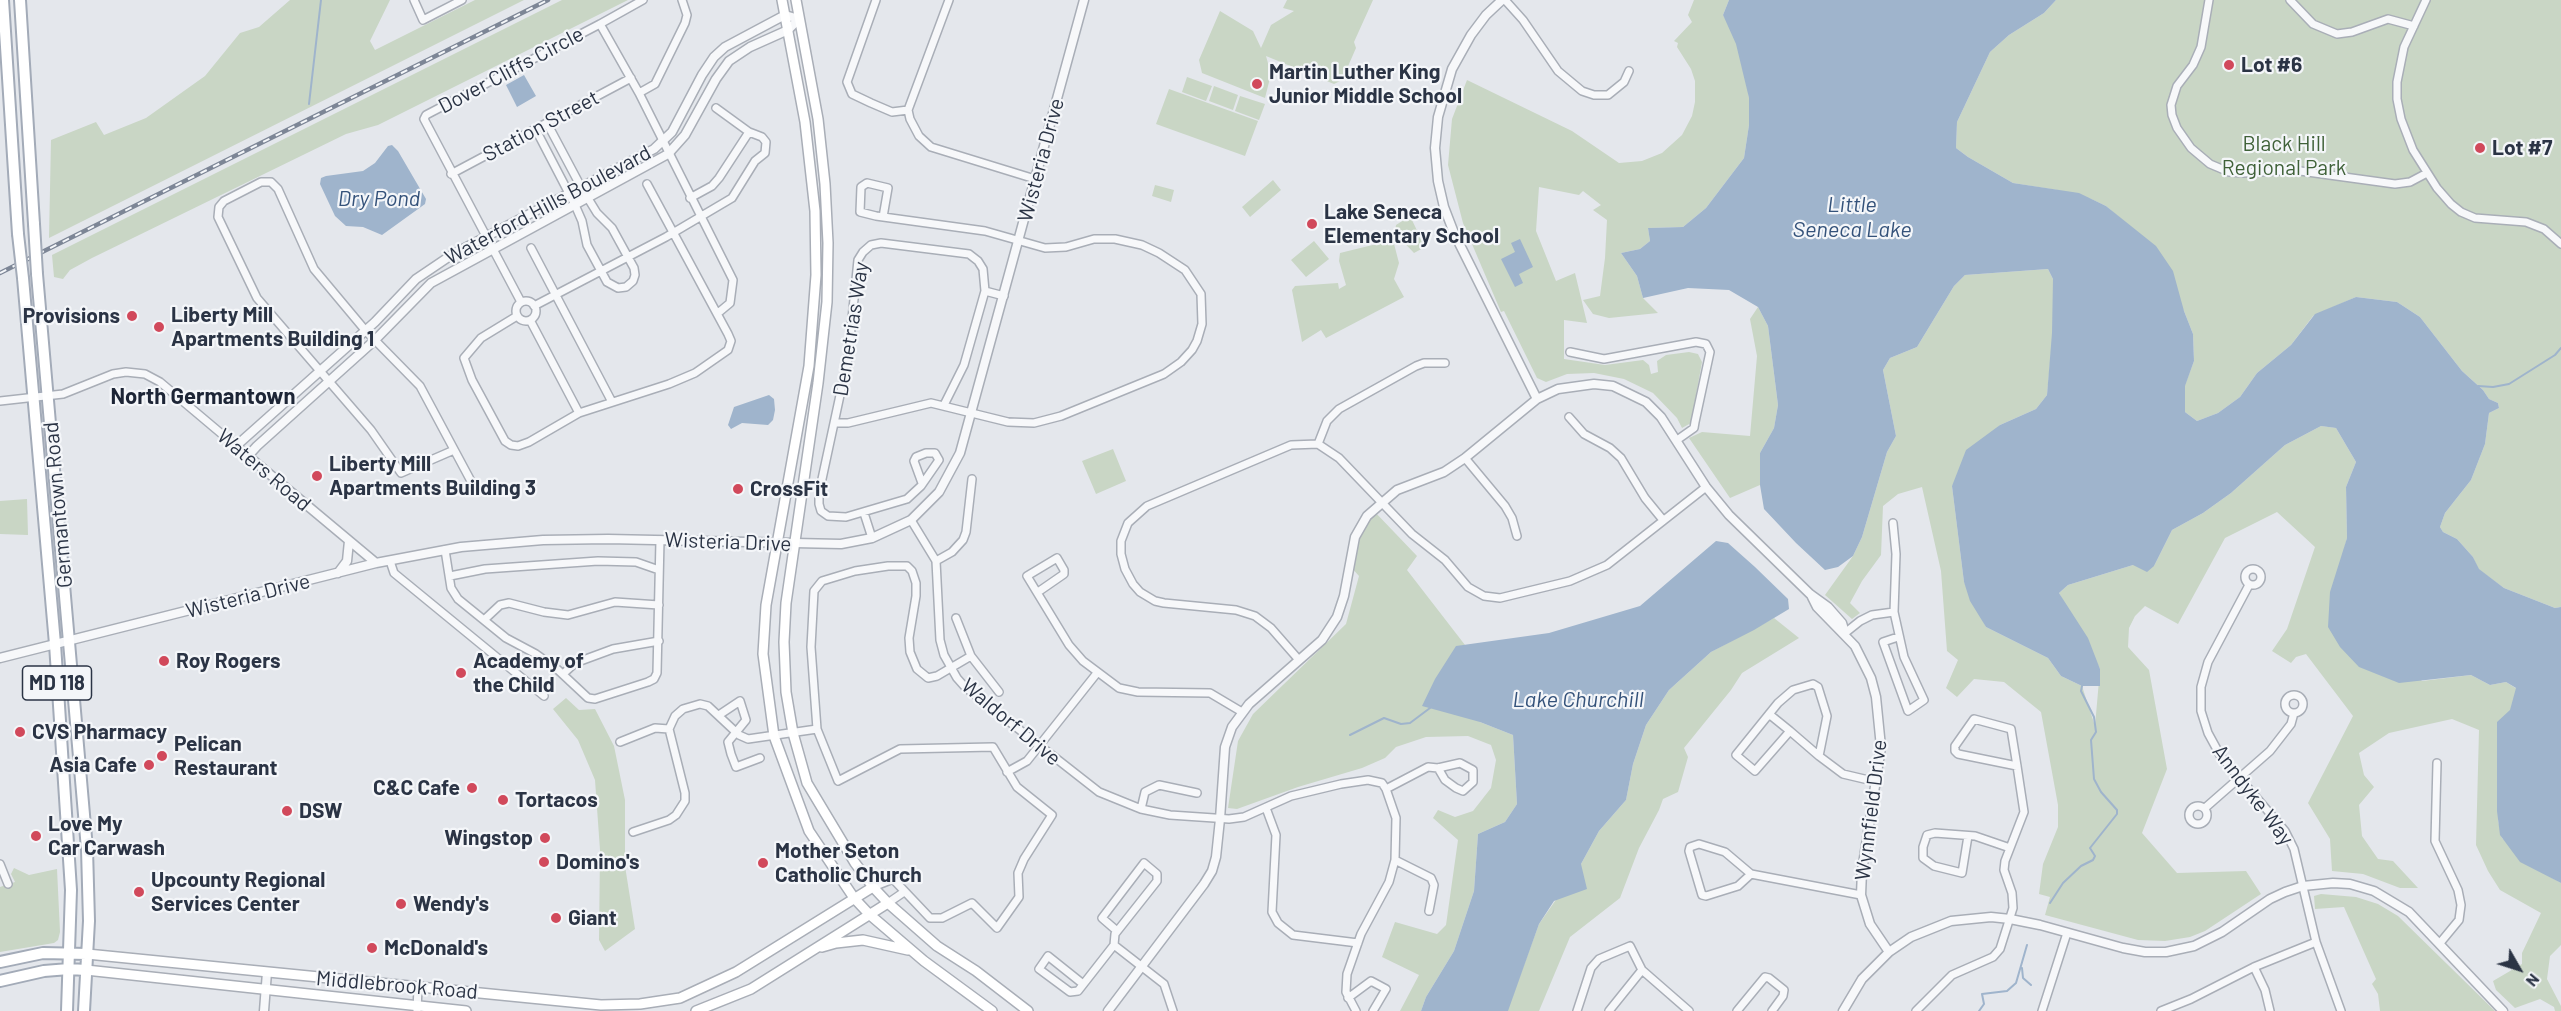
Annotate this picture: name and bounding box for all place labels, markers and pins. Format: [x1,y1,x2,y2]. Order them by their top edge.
place label: Lot #6 [2241,52,2302,78]
marker: Lot #6 [2222,58,2236,72]
place label: Martin Luther King Junior Middle School [1269,59,1462,109]
marker: Martin Luther King Junior Middle School [1250,77,1264,91]
place label: Lot #7 [2492,135,2552,161]
marker: Lot #7 [2473,141,2487,155]
place label: Lake Seneca Elementary School [1324,199,1499,249]
marker: Lake Seneca Elementary School [1305,217,1319,231]
place label: Liberty Mill Apartments Building 1 [171,302,374,352]
place label: Provisions [23,303,120,329]
marker: Provisions [125,309,139,323]
marker: Liberty Mill Apartments Building 1 [152,320,166,334]
place label: Liberty Mill Apartments Building 3 [329,451,536,501]
marker: Liberty Mill Apartments Building 3 [310,469,324,483]
place label: CrossFit [750,476,828,502]
marker: CrossFit [731,482,745,496]
place label: Roy Rogers [176,648,281,674]
place label: Academy of the Child [473,648,584,698]
marker: Roy Rogers [157,654,171,668]
marker: Academy of the Child [454,666,468,680]
place label: CVS Pharmacy [32,719,167,745]
marker: CVS Pharmacy [13,725,27,739]
place label: Pelican Restaurant [174,731,278,781]
marker: Pelican Restaurant [155,749,169,763]
place label: Asia Cafe [49,752,137,778]
marker: Asia Cafe [142,758,156,772]
place label: C&C Cafe [373,775,460,801]
marker: C&C Cafe [465,781,479,795]
place label: Tortacos [515,787,598,813]
marker: Tortacos [496,793,510,807]
place label: DSW [299,798,342,824]
marker: DSW [280,804,294,818]
place label: Love My Car Carwash [48,811,165,861]
place label: Wingstop [444,825,533,851]
marker: Love My Car Carwash [29,829,43,843]
marker: Wingstop [538,831,552,845]
place label: Mother Seton Catholic Church [775,838,922,888]
place label: Domino's [556,849,640,875]
marker: Domino's [537,855,551,869]
marker: Mother Seton Catholic Church [756,856,770,870]
place label: Upcounty Regional Services Center [151,867,325,917]
marker: Upcounty Regional Services Center [132,885,146,899]
place label: Wendy's [413,891,489,917]
marker: Wendy's [394,897,408,911]
place label: Giant [568,905,617,931]
marker: Giant [549,911,563,925]
place label: McDonald's [384,935,488,961]
marker: McDonald's [365,941,379,955]

